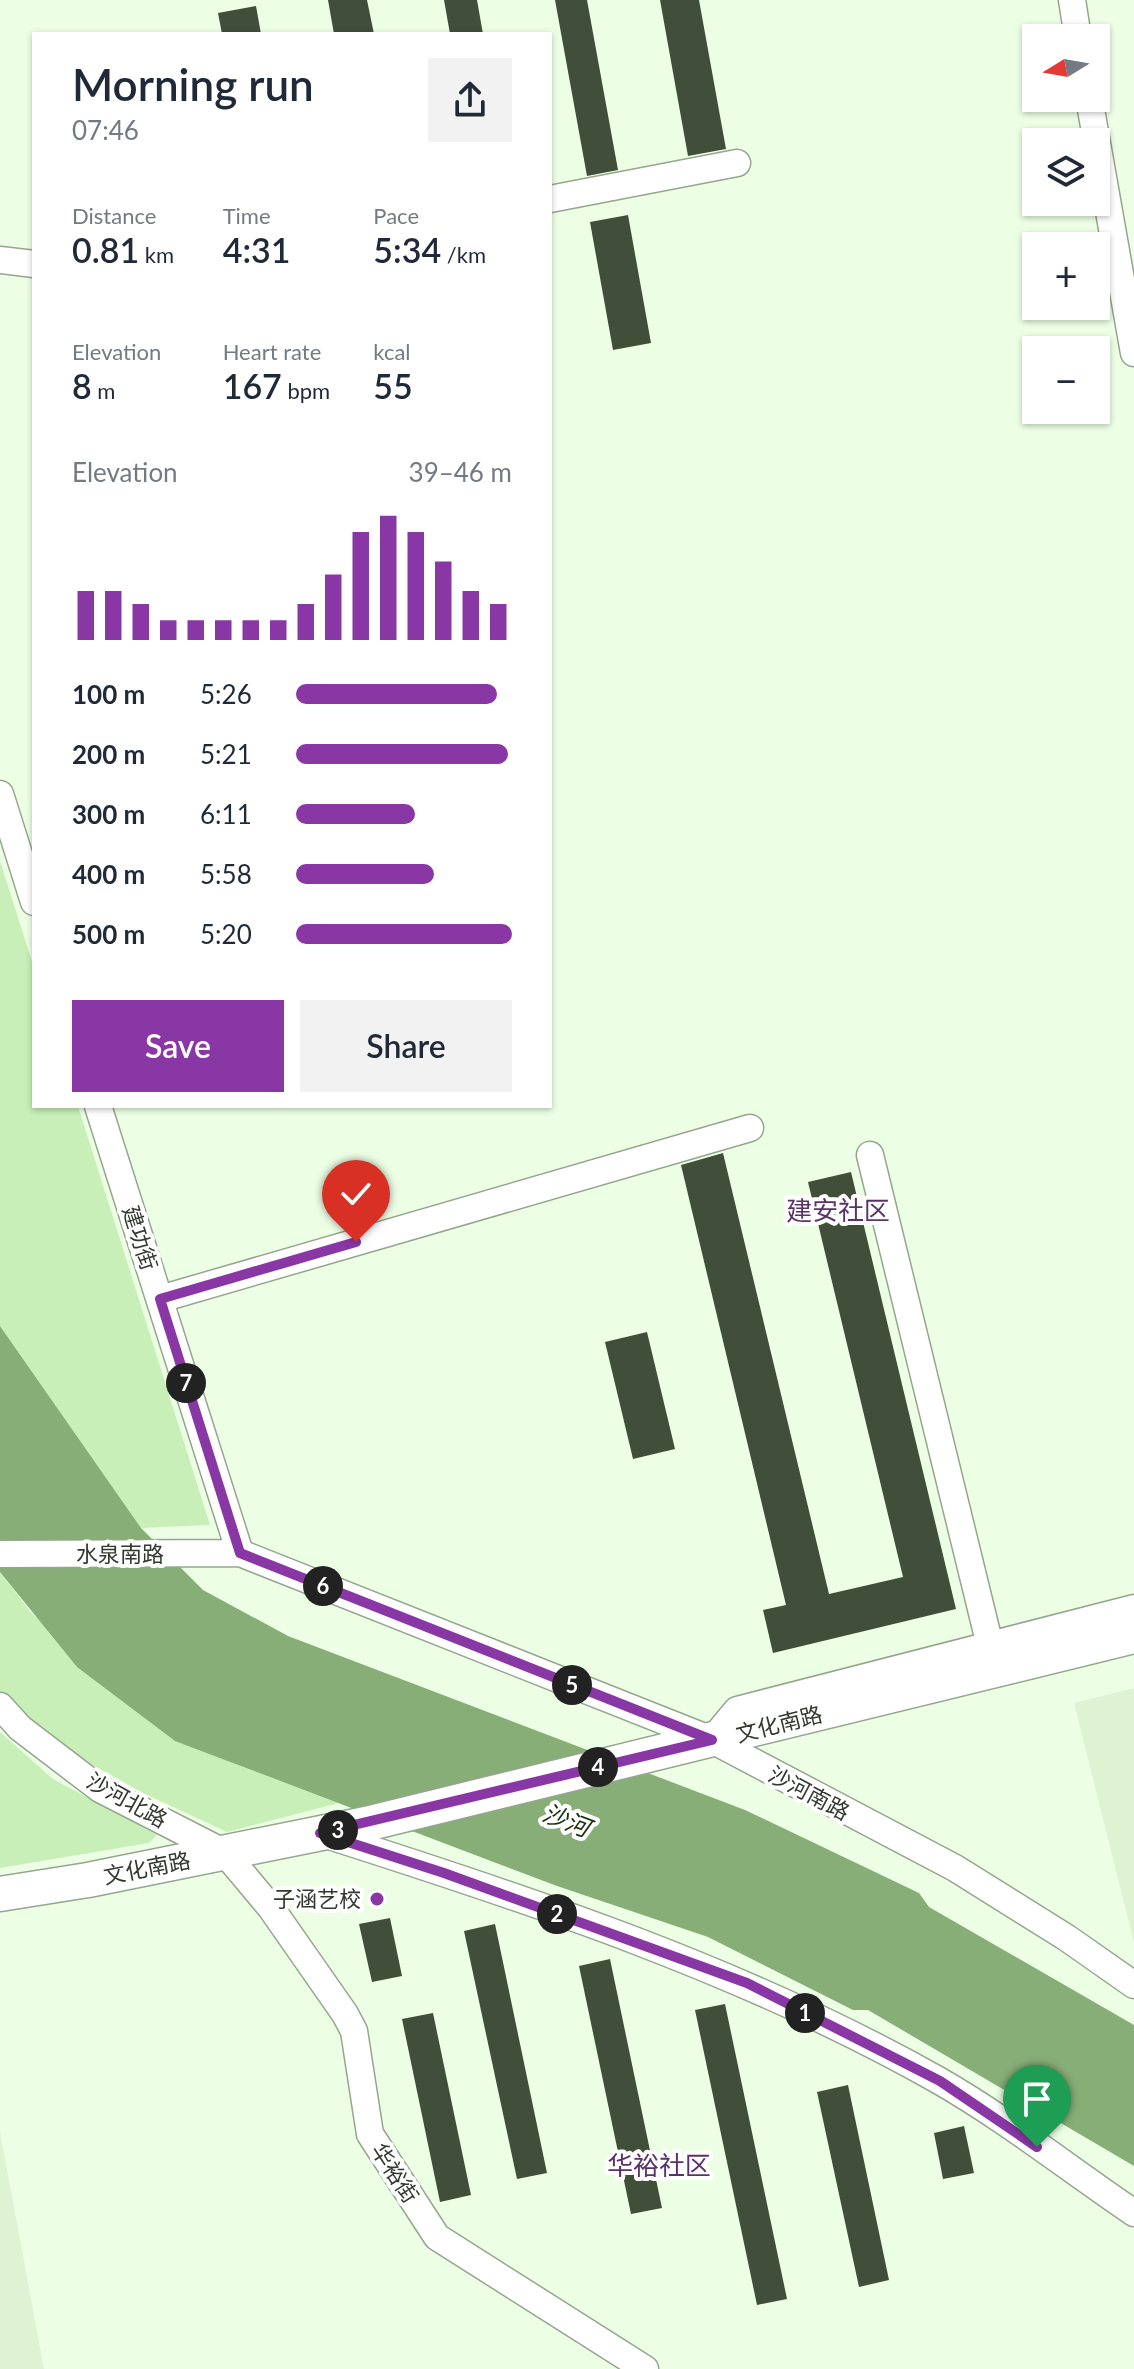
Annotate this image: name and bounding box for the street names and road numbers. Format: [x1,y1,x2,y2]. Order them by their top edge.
street label: 建功街 [117,1202,164,1273]
street label: 水泉南路 [76,1540,164,1567]
street label: 文化南路 [733,1700,825,1747]
street label: 沙河南路 [764,1760,854,1825]
street label: 沙河北路 [82,1766,172,1833]
street label: 文化南路 [101,1846,193,1889]
street label: 华裕街 [366,2138,425,2208]

